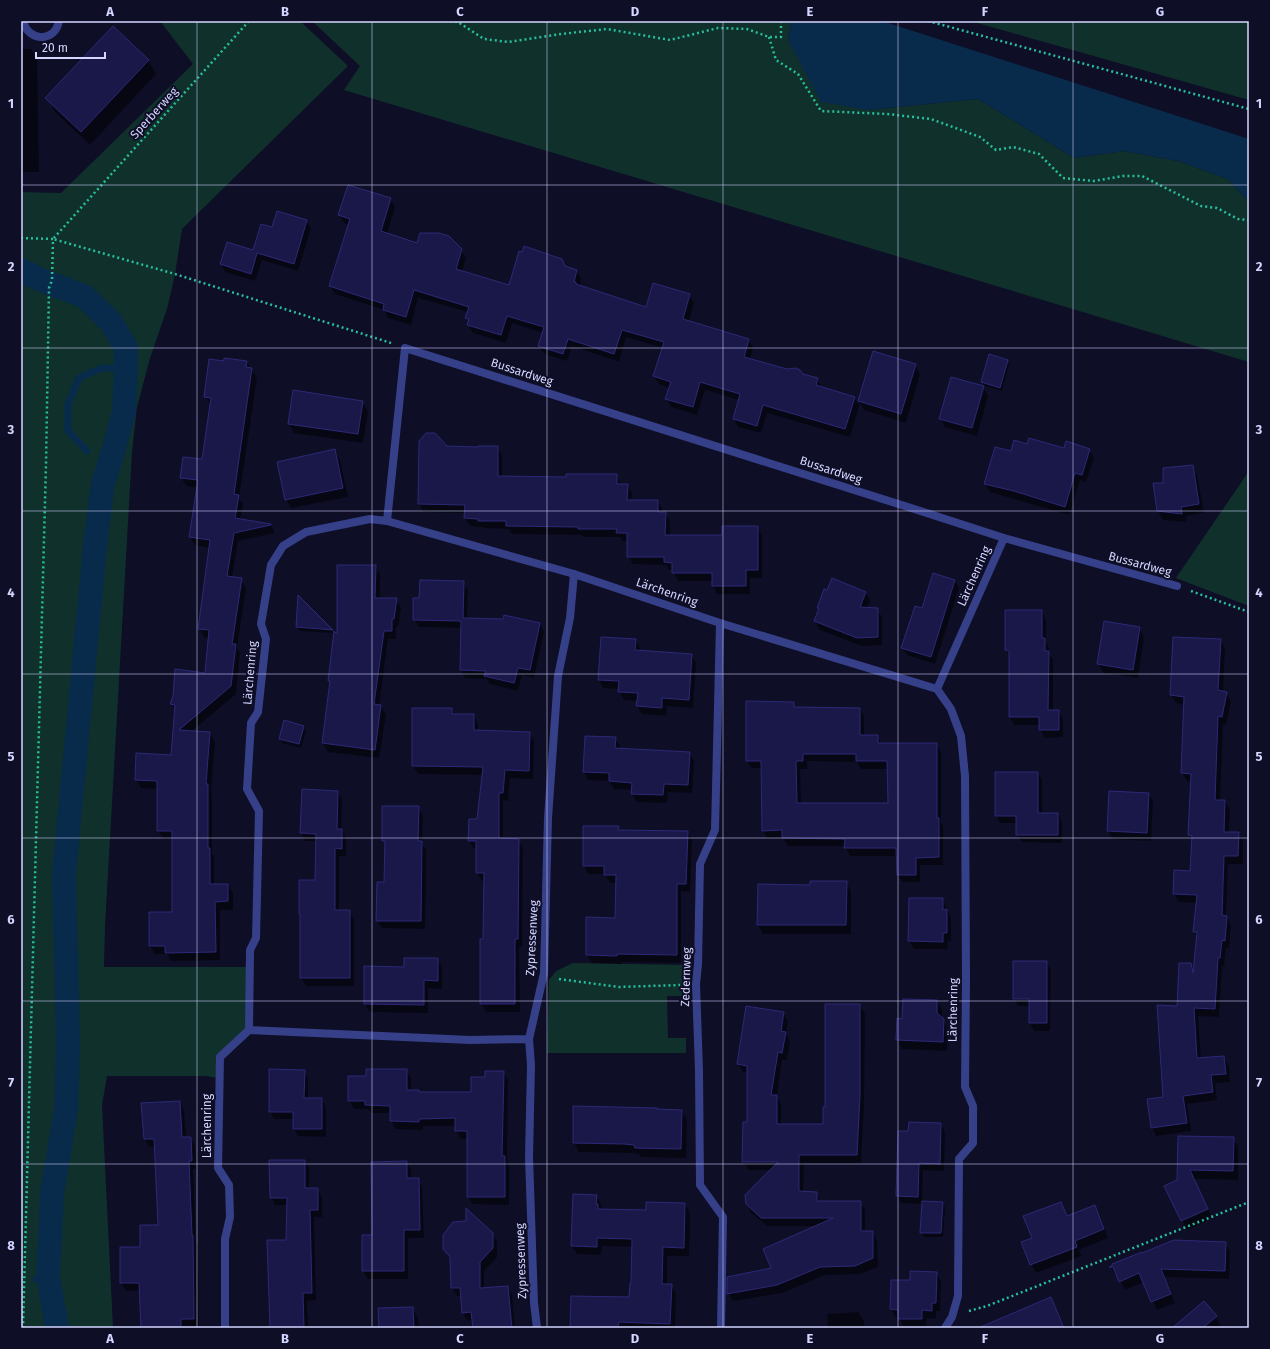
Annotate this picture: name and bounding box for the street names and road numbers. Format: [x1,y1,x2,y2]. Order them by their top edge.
street label: Sperberweg [127,84,181,142]
street label: Bussardweg [489,355,556,389]
street label: Bussardweg [798,453,865,487]
street label: Lärchenring [955,543,994,608]
street label: Bussardweg [1107,549,1174,579]
street label: Lärchenring [634,575,700,609]
street label: Lärchenring [240,640,260,706]
street label: Zypressenweg [523,899,541,976]
street label: Zedernweg [678,946,694,1007]
street label: Lärchenring [945,977,961,1042]
street label: Lärchenring [200,1093,214,1158]
street label: Zypressenweg [513,1222,529,1299]

